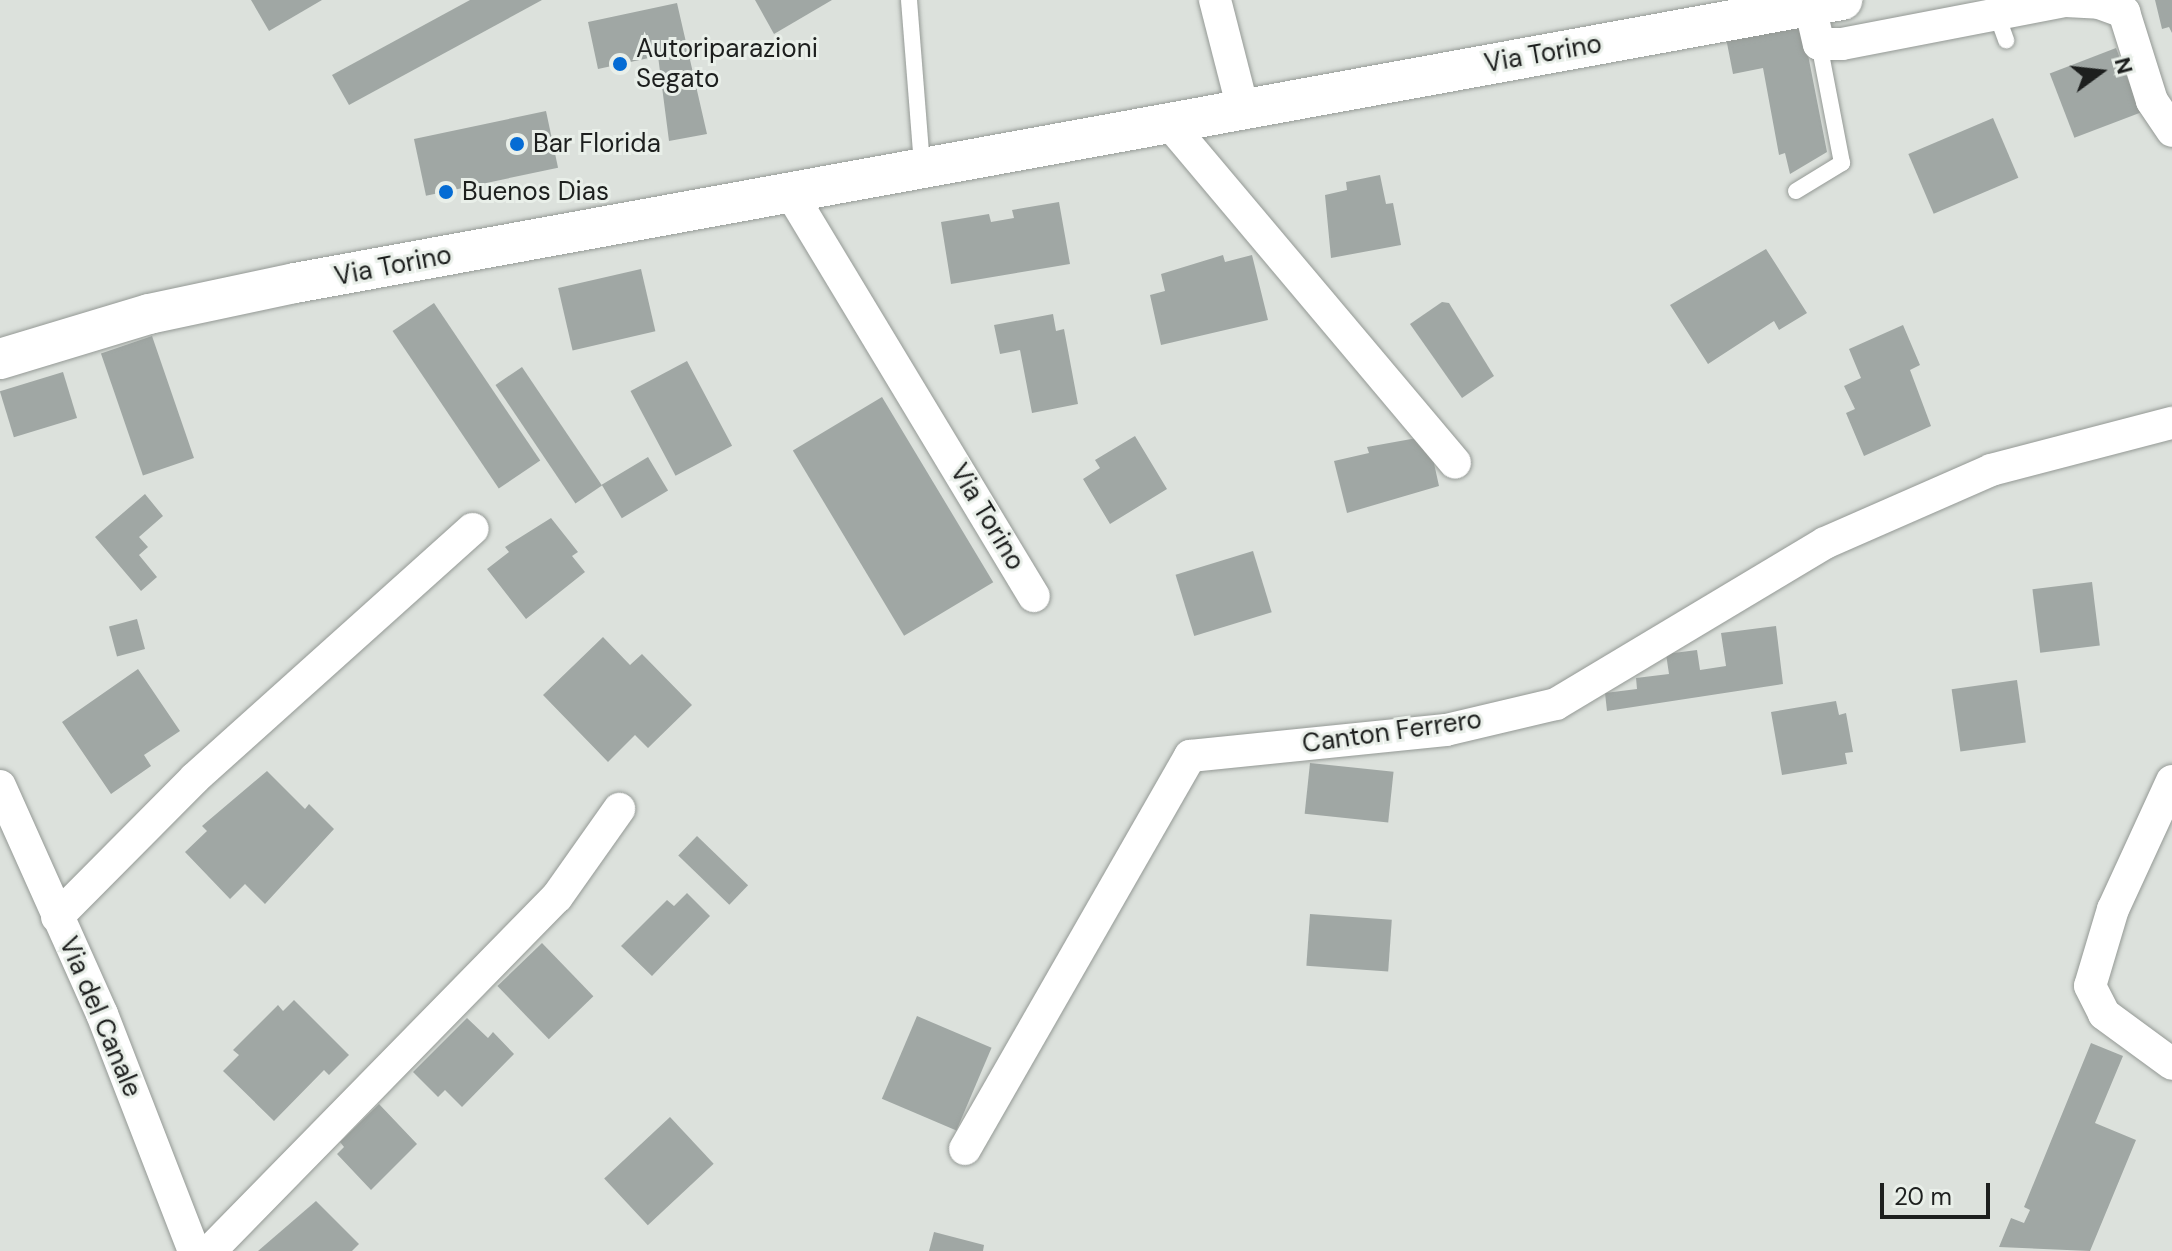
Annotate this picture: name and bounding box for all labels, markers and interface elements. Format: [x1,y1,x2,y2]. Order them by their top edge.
street label: Via Torino [1482,28,1604,80]
north arrow [2060,32,2140,112]
place label: Autoriparazioni Segato [636,33,818,94]
text: N [2108,54,2140,77]
marker: Autoriparazioni Segato [611,55,629,73]
place label: Bar Florida [533,128,661,160]
marker: Bar Florida [508,135,526,153]
place label: Buenos Dias [462,176,609,208]
marker: Buenos Dias [437,183,455,201]
street label: Via Torino [332,239,454,293]
street label: Via Torino [943,458,1031,576]
street label: Canton Ferrero [1300,704,1484,760]
street label: Via del Canale [52,932,148,1102]
scale bar [1884,1167,1994,1217]
text: 20 m [1894,1181,1952,1212]

